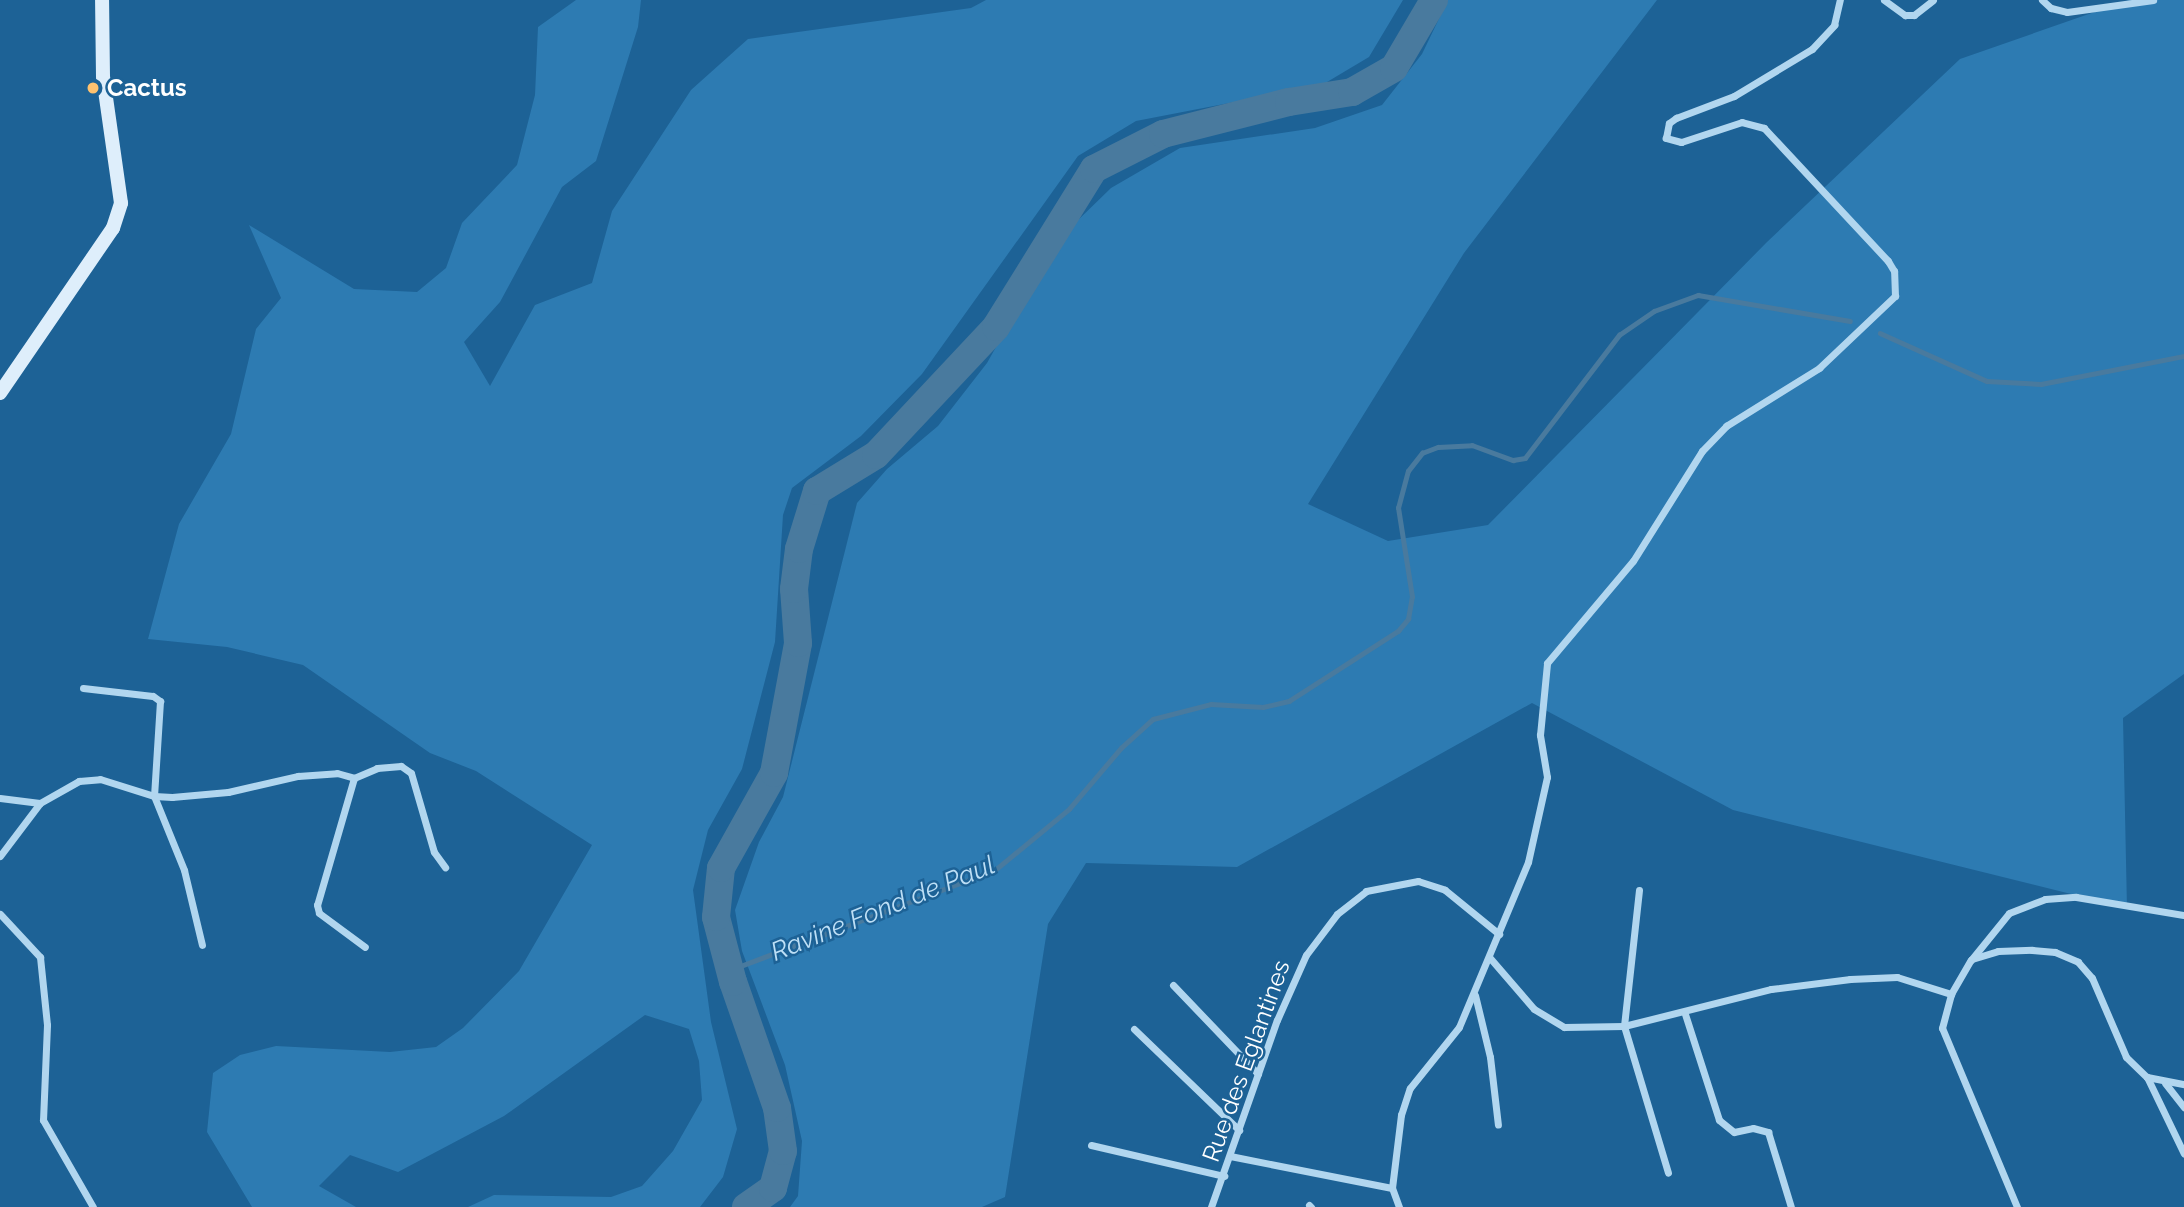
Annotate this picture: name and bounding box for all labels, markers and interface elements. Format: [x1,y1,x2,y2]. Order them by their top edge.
place label: Cactus [107,74,187,102]
marker: Cactus [85,80,101,96]
water label: Ravine Fond de Paul [766,850,1000,968]
street label: Rue des Eglantines [1196,956,1296,1166]

